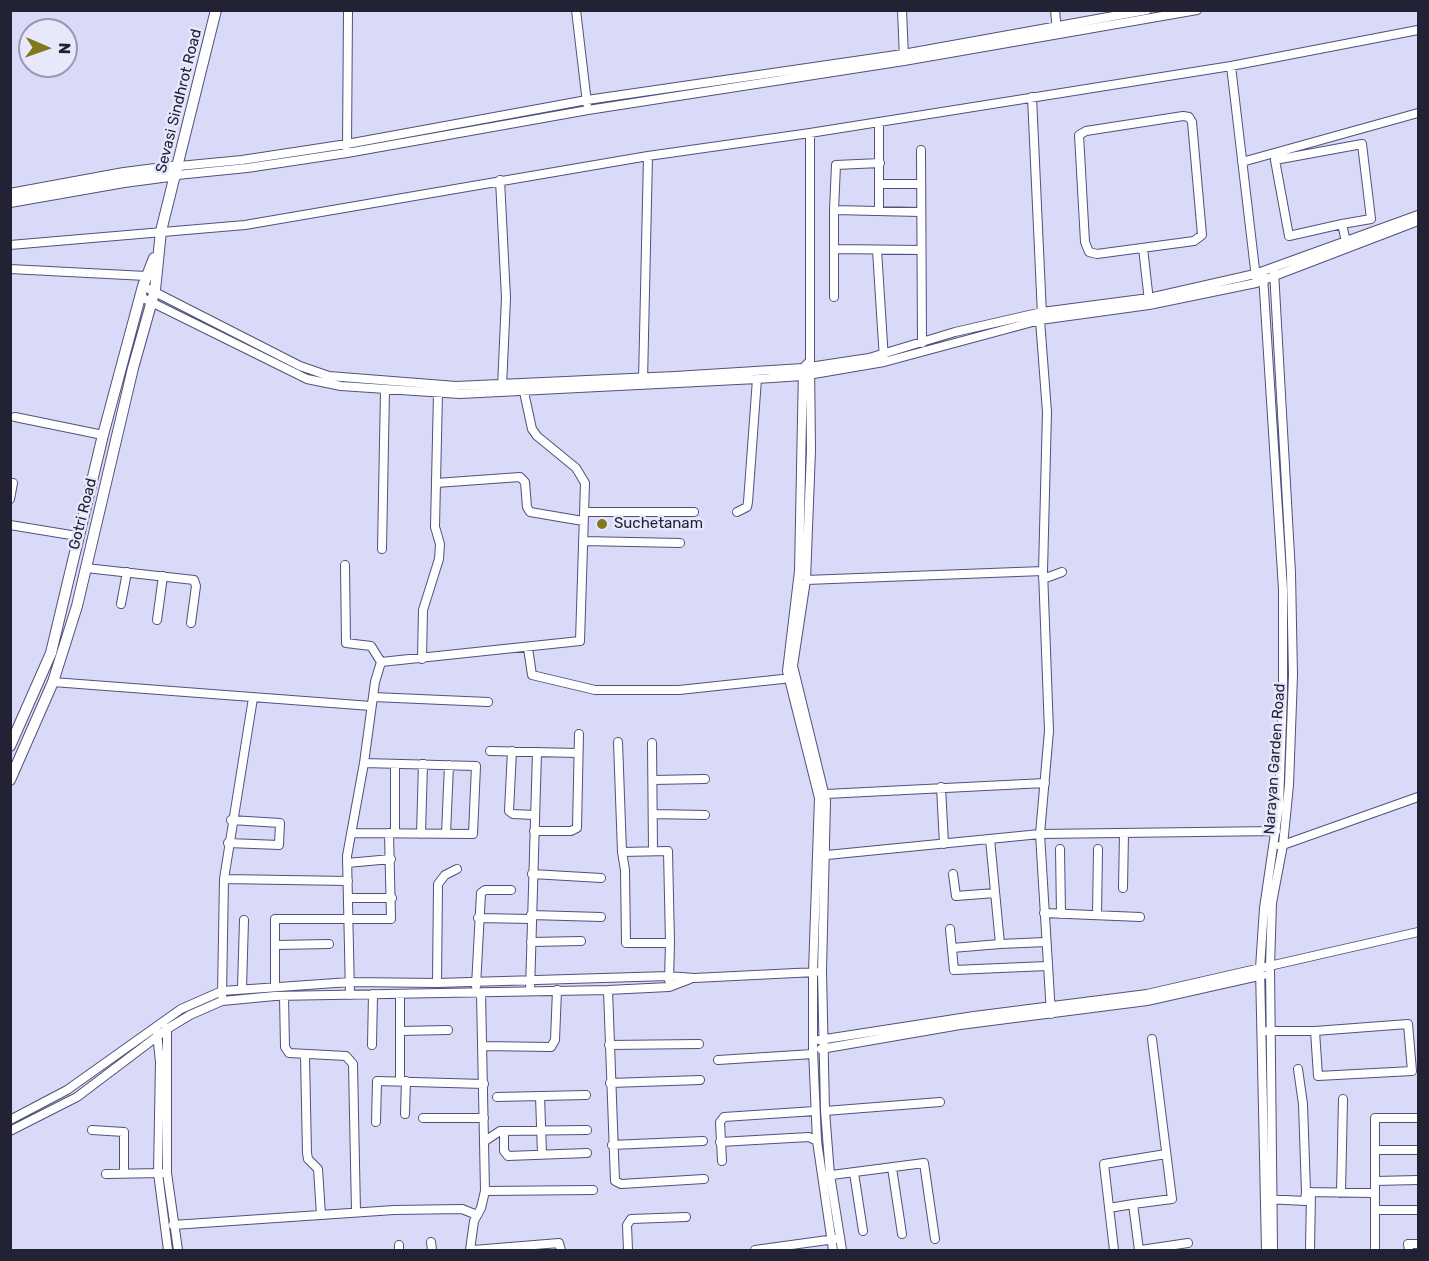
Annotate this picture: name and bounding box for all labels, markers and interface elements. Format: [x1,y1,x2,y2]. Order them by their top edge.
north arrow [18,18,78,78]
street label: Sevasi Sindhrot Road [152,27,206,175]
text: N [55,42,74,55]
street label: Gotri Road [65,476,101,552]
place label: Suchetanam [614,515,703,533]
marker: Suchetanam [595,517,609,531]
street label: Narayan Garden Road [1261,683,1289,835]

